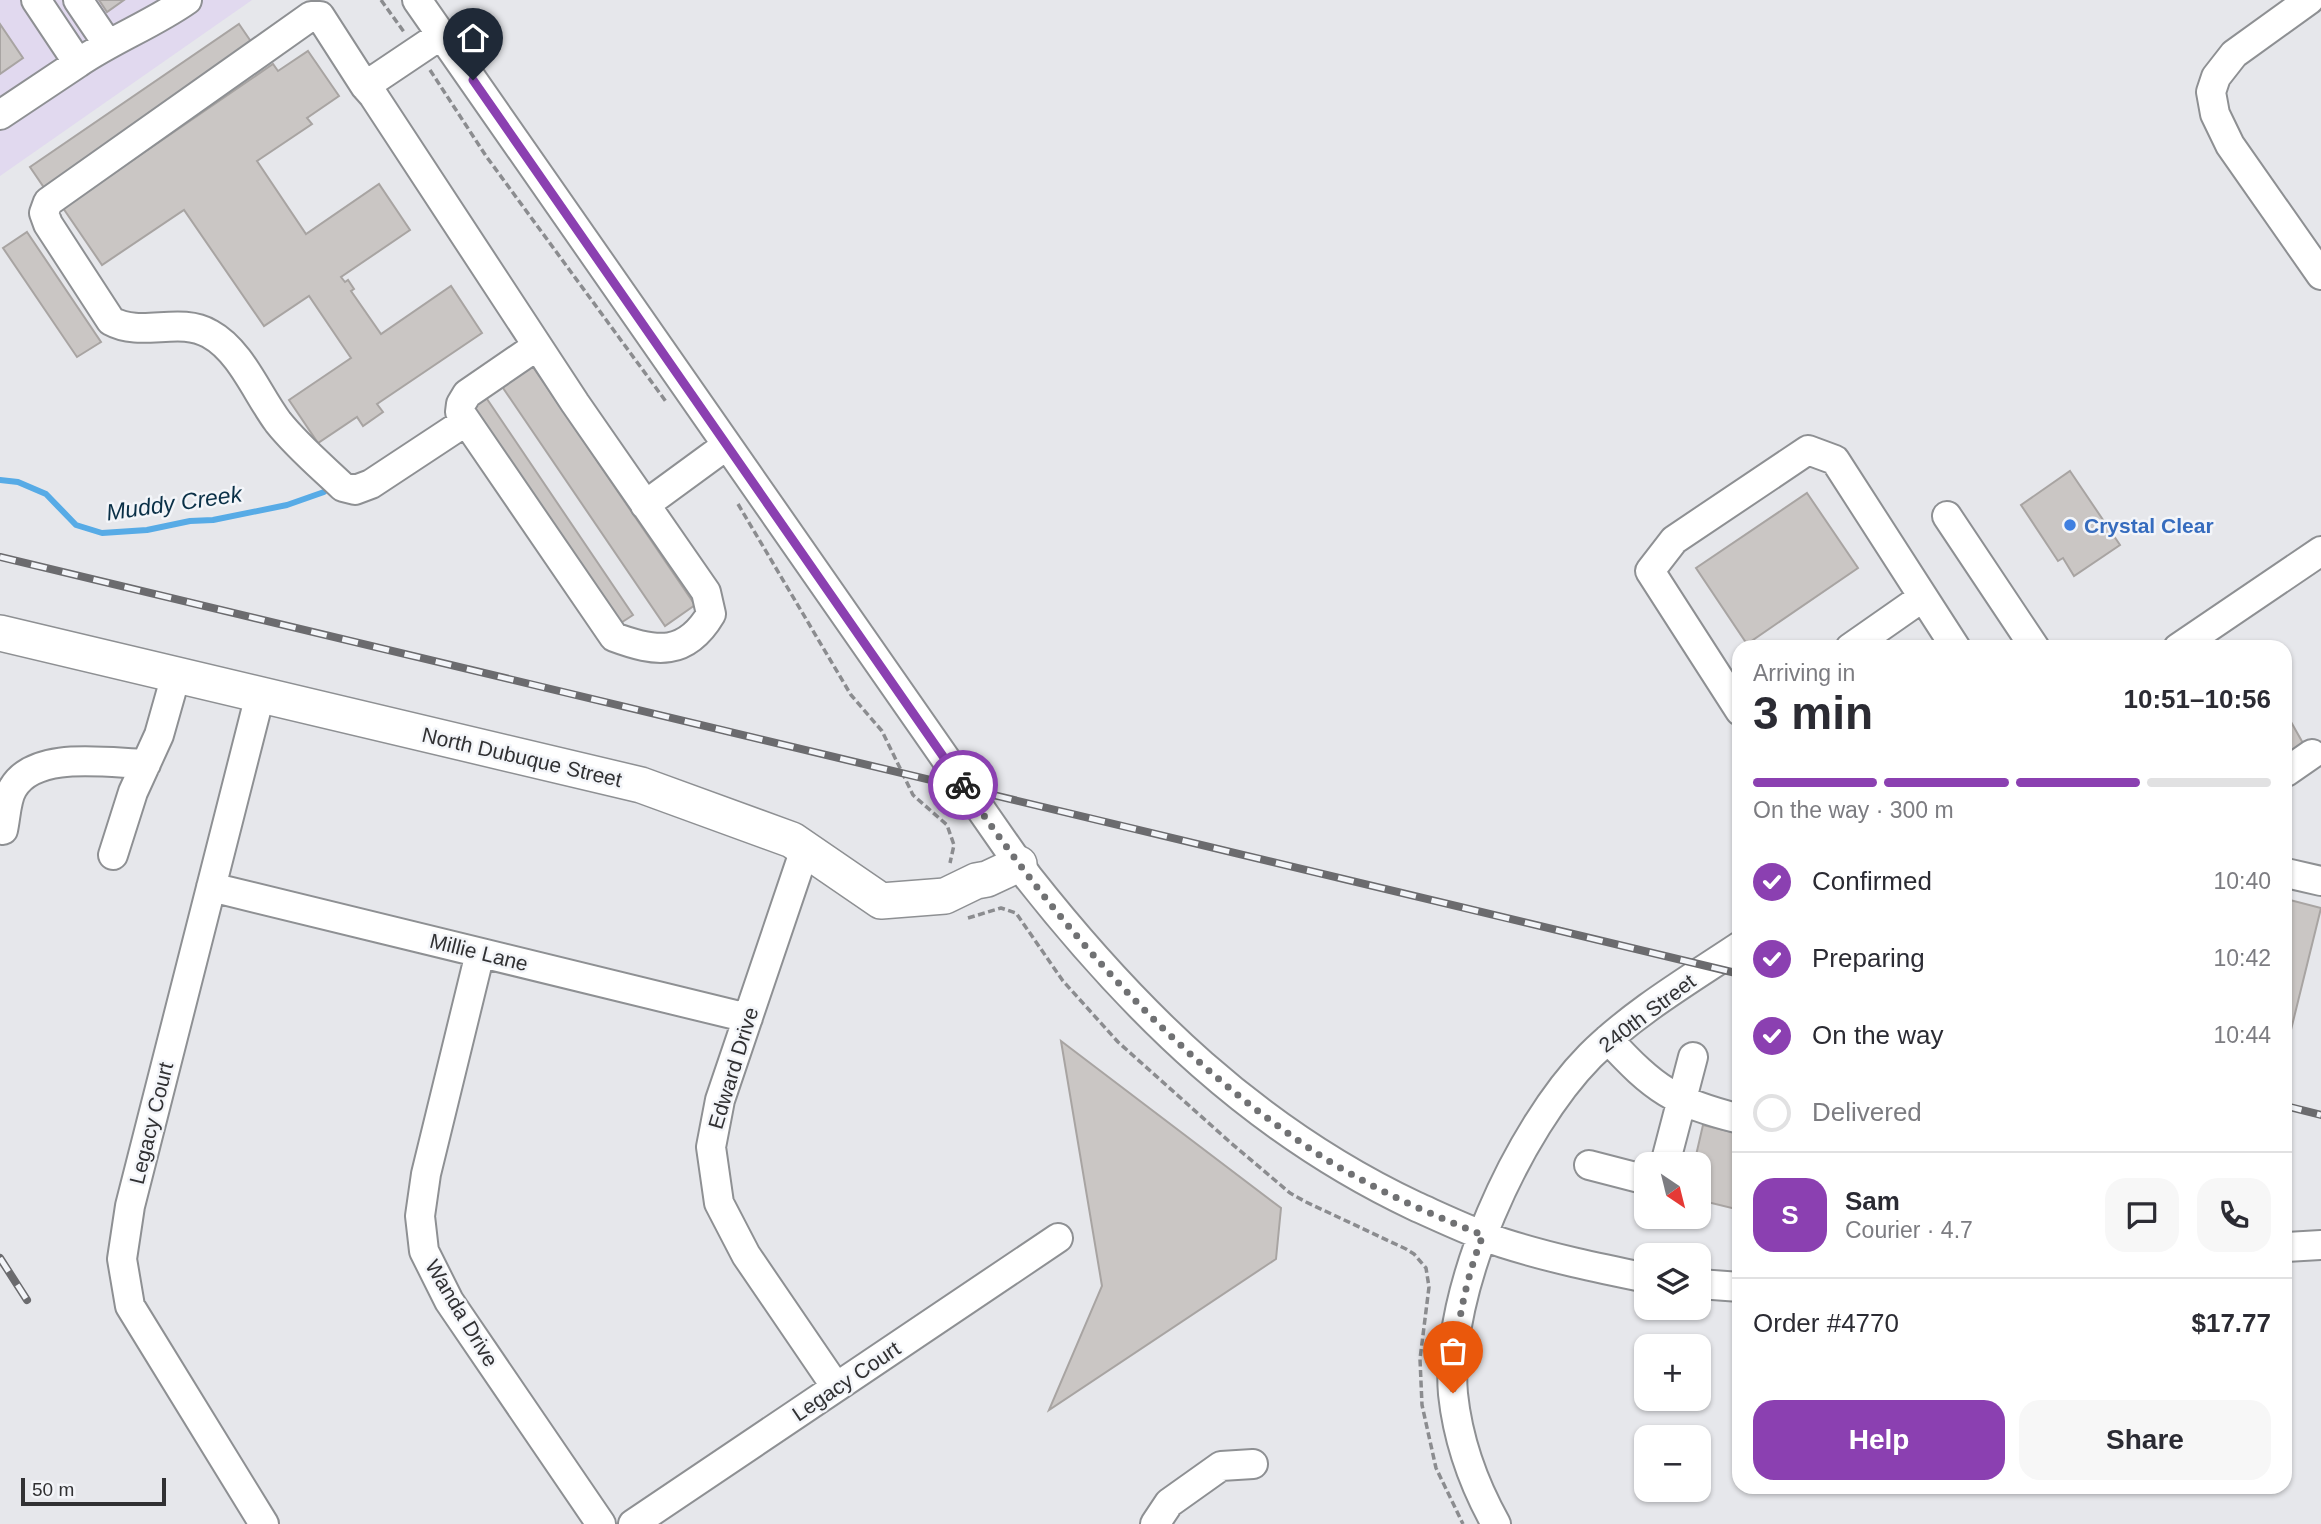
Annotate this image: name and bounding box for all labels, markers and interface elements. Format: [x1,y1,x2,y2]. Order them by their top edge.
pin [443,8,503,80]
icon: home [454,19,492,57]
water label: Muddy Creek [104,480,245,525]
place label: Crystal Clear [2084,514,2214,537]
marker: Crystal Clear [2062,517,2078,533]
text: Arriving in [1753,660,1855,686]
text: 10:51–10:56 [2124,684,2271,714]
text: 3 min [1753,687,1873,739]
street label: North Dubuque Street [420,723,624,791]
courier [928,750,998,820]
icon: bike [944,766,982,804]
text: On the way · 300 m [1753,797,1954,823]
icon: check [1753,863,1791,901]
text: Confirmed [1812,866,1932,896]
text: 10:40 [2213,868,2271,894]
street label: Millie Lane [428,929,530,975]
icon: check [1753,940,1791,978]
text: Preparing [1812,943,1925,973]
text: 10:42 [2213,945,2271,971]
street label: 240th Street [1594,969,1700,1057]
street label: Edward Drive [704,1004,762,1132]
icon: check [1753,1017,1791,1055]
text: On the way [1812,1020,1944,1050]
text: 10:44 [2213,1022,2271,1048]
street label: Legacy Court [125,1059,177,1186]
text: Delivered [1812,1097,1922,1127]
north arrow [1634,1152,1712,1228]
map controls [1634,1152,1711,1502]
button: chat [2105,1178,2179,1252]
button: phone [2197,1178,2271,1252]
text: Sam [1845,1186,1900,1216]
text: S [1781,1200,1799,1230]
text: Courier · 4.7 [1845,1217,1973,1243]
button: layers [1634,1243,1711,1320]
street label: Wanda Drive [421,1255,503,1371]
text: Order #4770 [1753,1308,1899,1338]
text: $17.77 [2191,1308,2271,1338]
pin [1423,1321,1483,1393]
icon: bag [1434,1332,1472,1370]
button: + [1634,1334,1711,1411]
street label: Legacy Court [788,1336,904,1425]
button: Help [1753,1400,2005,1480]
button: Share [2019,1400,2271,1480]
button: − [1634,1425,1711,1502]
scale bar [21,1475,166,1507]
text: 50 m [32,1479,74,1500]

